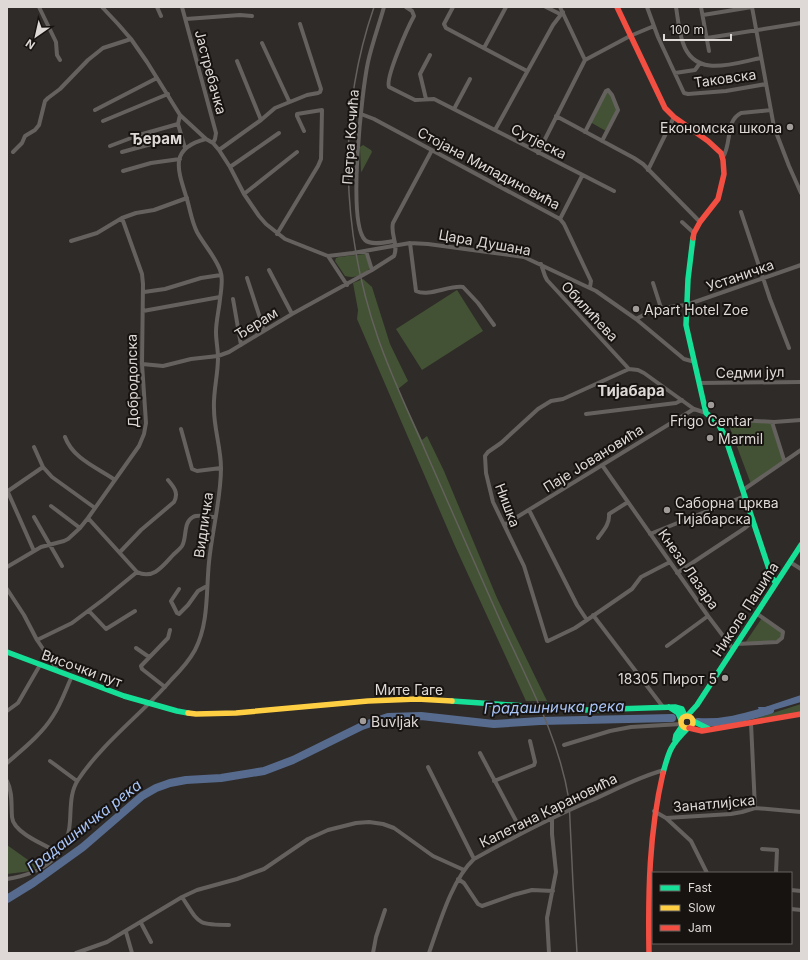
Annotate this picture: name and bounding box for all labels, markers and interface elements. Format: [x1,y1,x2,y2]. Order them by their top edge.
north arrow [16,16,56,56]
scale bar [664,16,731,42]
text: 100 m [670,22,704,37]
street label: Јастребачка [192,28,230,116]
text: N [23,36,38,52]
street label: Таковска [693,65,757,91]
street label: Петра Кочића [338,89,362,185]
place label: Економска школа [660,119,782,136]
street label: Сутјеска [508,120,570,162]
marker: Економска школа [785,122,795,132]
street label: Стојана Миладиновића [415,123,563,213]
district label: Ђерам [130,129,182,148]
street label: Цара Душана [438,226,532,258]
street label: Устаничка [704,256,776,294]
street label: Обилићева [558,277,622,345]
place label: Apart Hotel Zoe [644,301,748,318]
street label: Ђерам [231,304,281,342]
marker: Apart Hotel Zoe [631,304,641,314]
street label: Добродолска [123,334,141,428]
street label: Седми јул [715,363,785,381]
district label: Тијабара [597,381,665,400]
marker: Frigo Centar [706,400,716,410]
place label: Frigo Centar [670,412,752,429]
street label: Паје Јовановића [540,420,646,496]
place label: Marmil [718,430,763,447]
marker: Marmil [705,433,715,443]
street label: Нишка [492,481,524,529]
street label: Видличка [190,491,216,559]
place label: Саборна црква Тијабарска [675,494,779,527]
marker: Саборна црква Тијабарска [662,505,672,515]
street label: Кнеза Лазара [655,526,723,612]
street label: Николе Пашића [708,559,782,659]
street label: Височки пут [39,646,125,691]
place label: 18305 Пирот 5 [618,670,717,687]
marker: 18305 Пирот 5 [720,673,730,683]
street label: Мите Гаге [375,681,443,698]
water label: Градашничка река [484,696,624,718]
place label: Buvljak [371,713,419,730]
marker: Buvljak [358,716,368,726]
street label: Капетана Карановића [476,769,620,851]
water label: Градашничка река [23,775,145,877]
street label: Занатлијска [672,791,756,815]
legend [652,872,792,944]
text: Fast [688,880,712,895]
text: Slow [688,900,716,915]
text: Jam [688,920,712,935]

